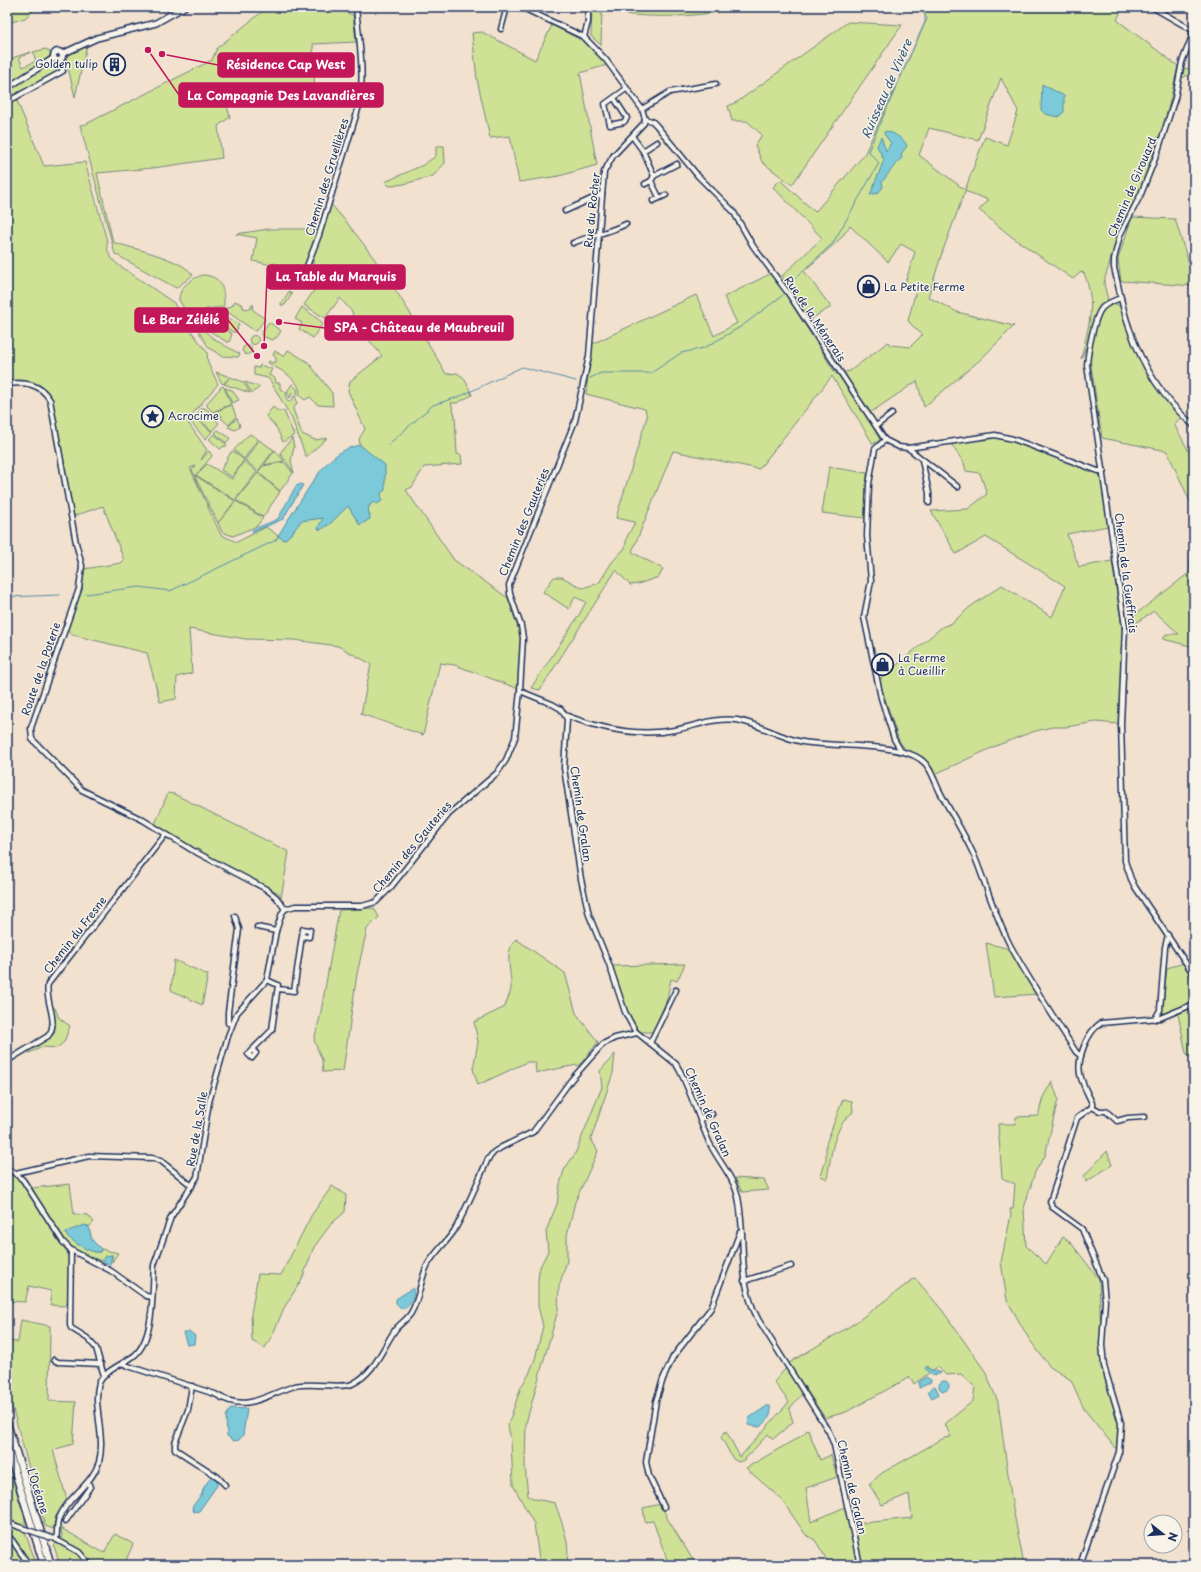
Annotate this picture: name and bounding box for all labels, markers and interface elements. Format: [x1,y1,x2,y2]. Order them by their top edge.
water label: Ruisseau de Vivère [856,35,916,141]
building icon: Golden tulip [101,51,127,77]
callout: Résidence Cap West [218,53,354,77]
place label: Golden tulip [35,55,98,72]
text: Résidence Cap West [226,55,346,73]
callout: La Compagnie Des Lavandières [179,83,383,107]
text: La Compagnie Des Lavandières [187,86,375,104]
street label: Chemin des Gruellières [301,116,352,238]
street label: Chemin de Girouard [1103,134,1160,239]
street label: Rue du Rocher [579,171,604,248]
callout: La Table du Marquis [267,265,405,289]
text: La Table du Marquis [276,267,397,285]
street label: Rue de la Ménerais [780,273,850,365]
shop icon: La Petite Ferme [856,274,882,300]
place label: La Petite Ferme [884,278,965,295]
callout: Le Bar Zélélé [135,308,228,332]
text: Le Bar Zélélé [142,310,220,328]
callout: SPA - Château de Maubreuil [325,316,513,340]
text: SPA - Château de Maubreuil [334,318,504,336]
place icon: Acrocime [140,403,166,429]
place label: Acrocime [168,407,219,424]
street label: Chemin des Gauteries [494,465,553,578]
street label: Chemin de la Gueffrais [1111,512,1142,634]
street label: Route de la Poterie [17,620,65,718]
place label: La Ferme à Cueillir [898,649,946,679]
shop icon: La Ferme à Cueillir [869,651,895,677]
street label: Chemin de Gralan [566,765,597,863]
street label: Chemin des Gauteries [368,797,455,896]
street label: Chemin du Fresne [39,892,110,977]
street label: Chemin de Gralan [681,1064,736,1159]
street label: Rue de la Salle [181,1090,212,1168]
street label: Chemin de Gralan [833,1438,872,1536]
street label: L’Océane [23,1466,54,1516]
north arrow [1143,1514,1183,1554]
text: N [1164,1530,1182,1544]

